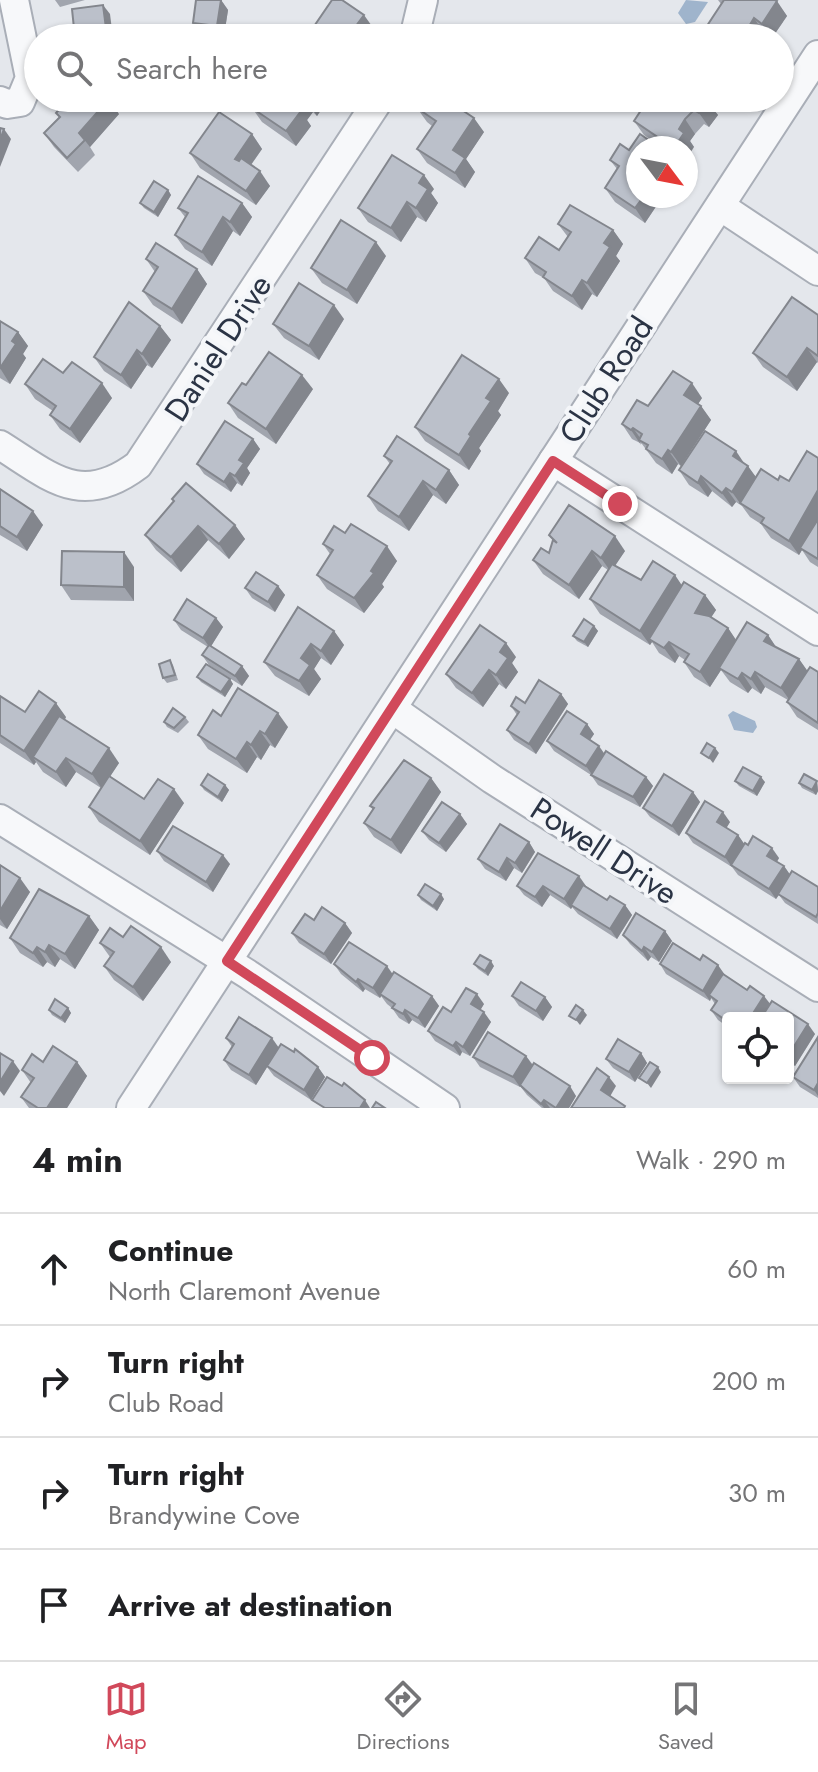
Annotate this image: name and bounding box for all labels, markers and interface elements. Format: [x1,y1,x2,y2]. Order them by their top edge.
search box [24,24,794,112]
icon: search [52,46,96,90]
text: Search here [116,47,268,90]
north arrow [626,136,698,208]
street label: Daniel Drive [153,266,283,430]
street label: Club Road [548,308,664,452]
route end [602,486,638,522]
street label: Powell Drive [522,786,686,916]
map controls [722,1012,794,1084]
button: locate [722,1012,794,1084]
route start [354,1040,390,1076]
text: 4 min [32,1136,123,1185]
text: Walk · 290 m [636,1141,786,1179]
text: Continue [108,1229,234,1272]
icon: ahead [32,1247,76,1291]
text: 60 m [727,1250,786,1288]
text: North Claremont Avenue [108,1272,380,1310]
text: Turn right [108,1341,244,1384]
icon: right [32,1359,76,1403]
text: 200 m [712,1362,786,1400]
text: Club Road [108,1384,224,1422]
text: Turn right [108,1453,244,1496]
icon: right [32,1471,76,1515]
text: 30 m [728,1474,786,1512]
text: Brandywine Cove [108,1496,300,1534]
icon: arrive [32,1583,76,1627]
text: Arrive at destination [108,1584,393,1627]
tab: Map [104,1677,148,1757]
tab: Directions [357,1677,450,1757]
tab: Saved [658,1677,714,1757]

